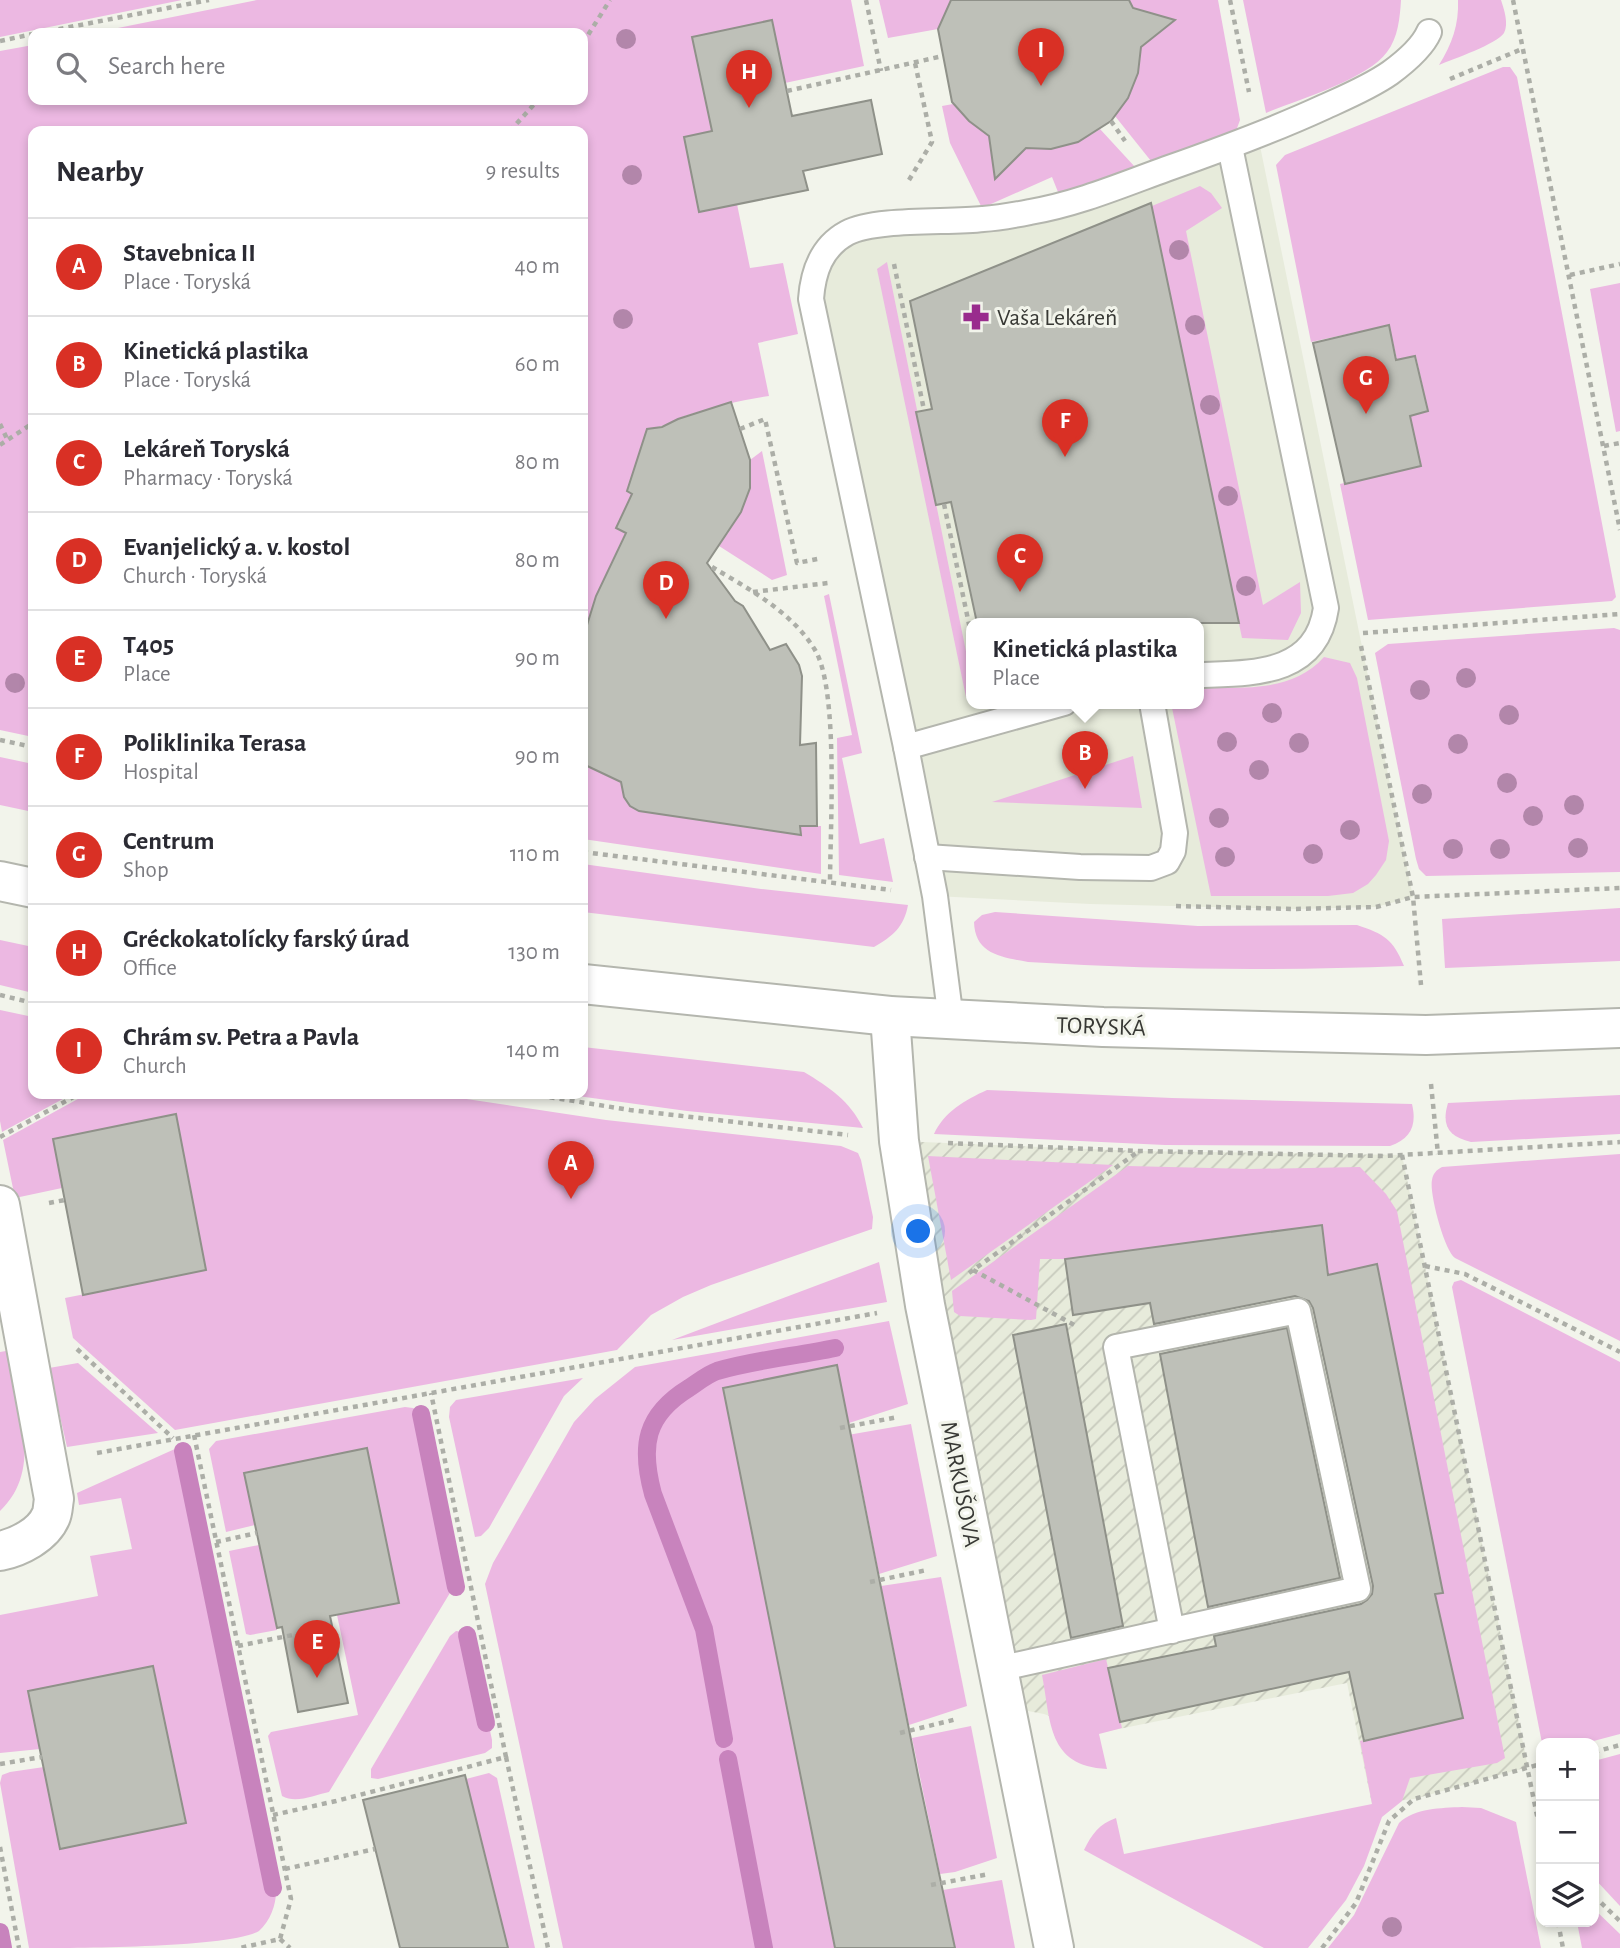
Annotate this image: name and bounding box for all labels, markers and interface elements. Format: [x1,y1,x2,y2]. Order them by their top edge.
search box [28,28,588,105]
pin: I [1018,28,1064,86]
icon: search [52,48,90,86]
pin: H [726,50,772,108]
text: Search here [108,53,226,79]
text: Nearby [56,157,144,187]
text: 9 results [486,160,560,183]
text: Stavebnica II [123,240,256,266]
text: A [72,255,86,278]
text: 40 m [515,255,560,278]
text: Place · Toryská [123,271,251,294]
pharmacy icon: Vaša Lekáreň [961,302,991,332]
place label: Vaša Lekáreň [997,306,1117,330]
text: Kinetická plastika [123,338,309,364]
text: B [72,353,86,376]
text: 60 m [515,353,560,376]
pin: G [1343,356,1389,414]
text: Place · Toryská [123,369,251,392]
pin: F [1042,399,1088,457]
text: Lekáreň Toryská [123,436,290,462]
text: C [73,451,85,474]
text: 80 m [515,451,560,474]
text: Pharmacy · Toryská [123,467,293,490]
text: Evanjelický a. v. kostol [123,534,350,560]
pin: C [997,534,1043,592]
text: D [71,549,87,572]
text: 80 m [515,549,560,572]
pin: D [643,561,689,619]
text: Church · Toryská [123,565,267,588]
popup [966,618,1204,709]
text: T405 [123,632,174,658]
text: Kinetická plastika [992,636,1178,662]
text: E [73,647,85,670]
text: 90 m [515,647,560,670]
text: Place [123,663,171,686]
text: Place [992,667,1040,690]
text: Poliklinika Terasa [123,730,306,756]
pin: B [1062,731,1108,789]
text: F [74,745,84,768]
text: 90 m [515,745,560,768]
text: Hospital [123,761,199,784]
text: Centrum [123,828,214,854]
text: G [72,843,86,866]
text: 110 m [510,843,560,866]
text: Shop [123,859,169,882]
text: Gréckokatolícky farský úrad [123,926,410,952]
text: H [71,941,87,964]
text: 130 m [508,941,560,964]
text: Office [123,957,177,980]
street label: TORYSKÁ [1056,1011,1146,1041]
text: Chrám sv. Petra a Pavla [123,1024,359,1050]
text: I [76,1039,82,1062]
text: 140 m [507,1039,560,1062]
text: Church [123,1055,187,1078]
pin: A [548,1141,594,1199]
your location [901,1214,935,1248]
street label: MARKUŠOVA [936,1419,985,1549]
pin: E [294,1620,340,1678]
map controls [1536,1738,1599,1927]
button: + [1536,1738,1599,1801]
button: − [1536,1801,1599,1864]
button: layers [1536,1864,1599,1927]

